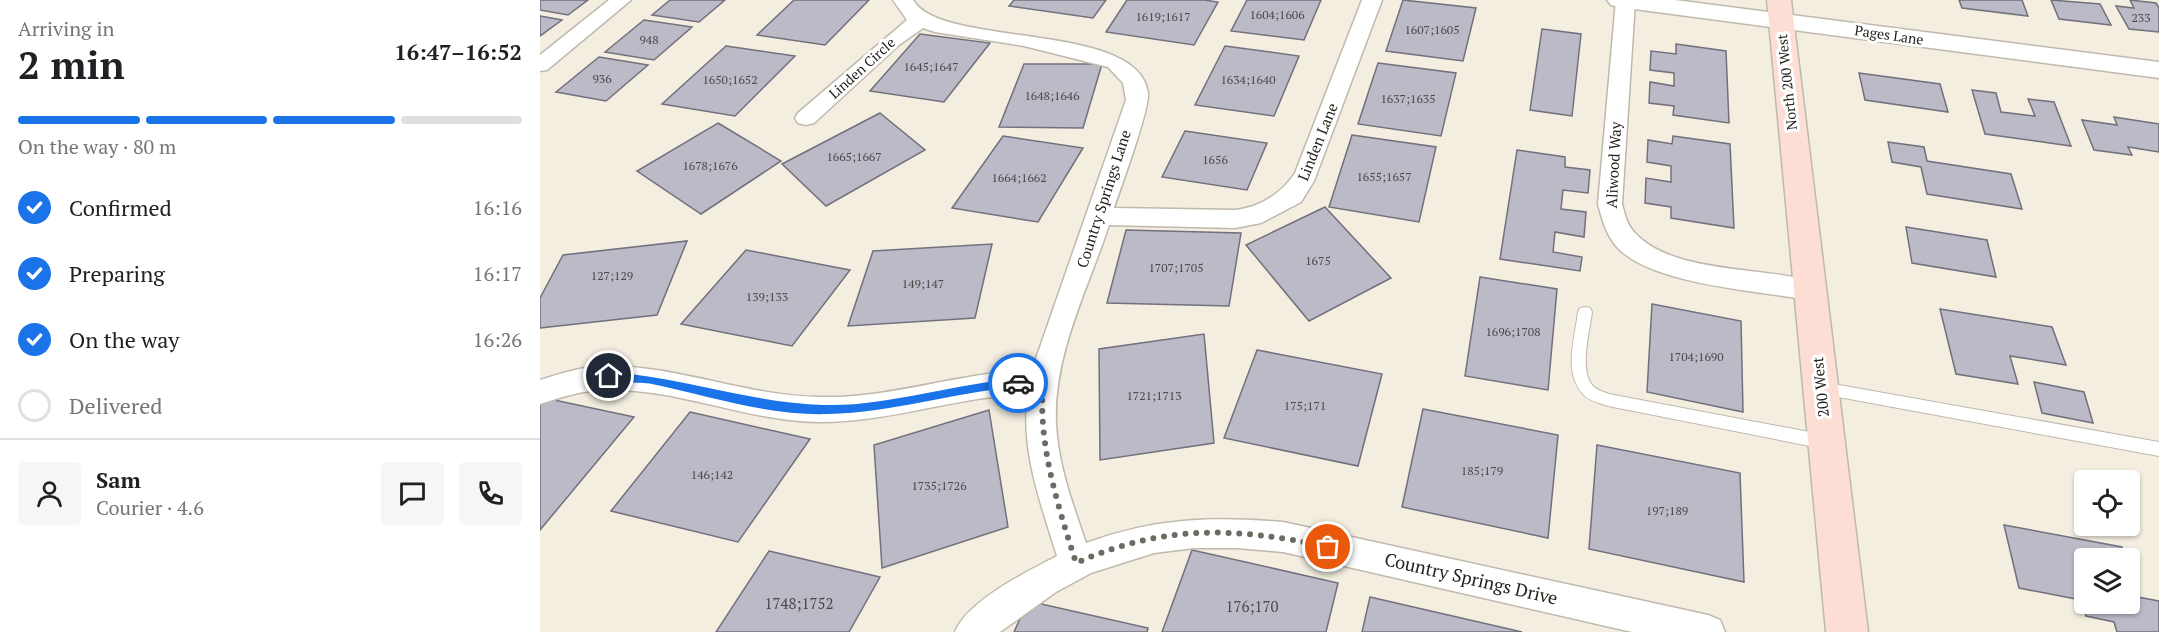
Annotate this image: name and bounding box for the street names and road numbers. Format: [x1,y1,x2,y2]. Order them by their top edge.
street label: Pages Lane [1853,20,1925,49]
street label: North 200 West [1772,32,1801,131]
street label: Linden Circle [824,33,899,103]
street label: Linden Lane [1292,100,1342,184]
street label: Aliwood Way [1601,121,1625,209]
street label: Country Springs Lane [1071,127,1135,270]
street label: 200 West [1807,356,1833,418]
street label: Country Springs Drive [1382,546,1560,610]

